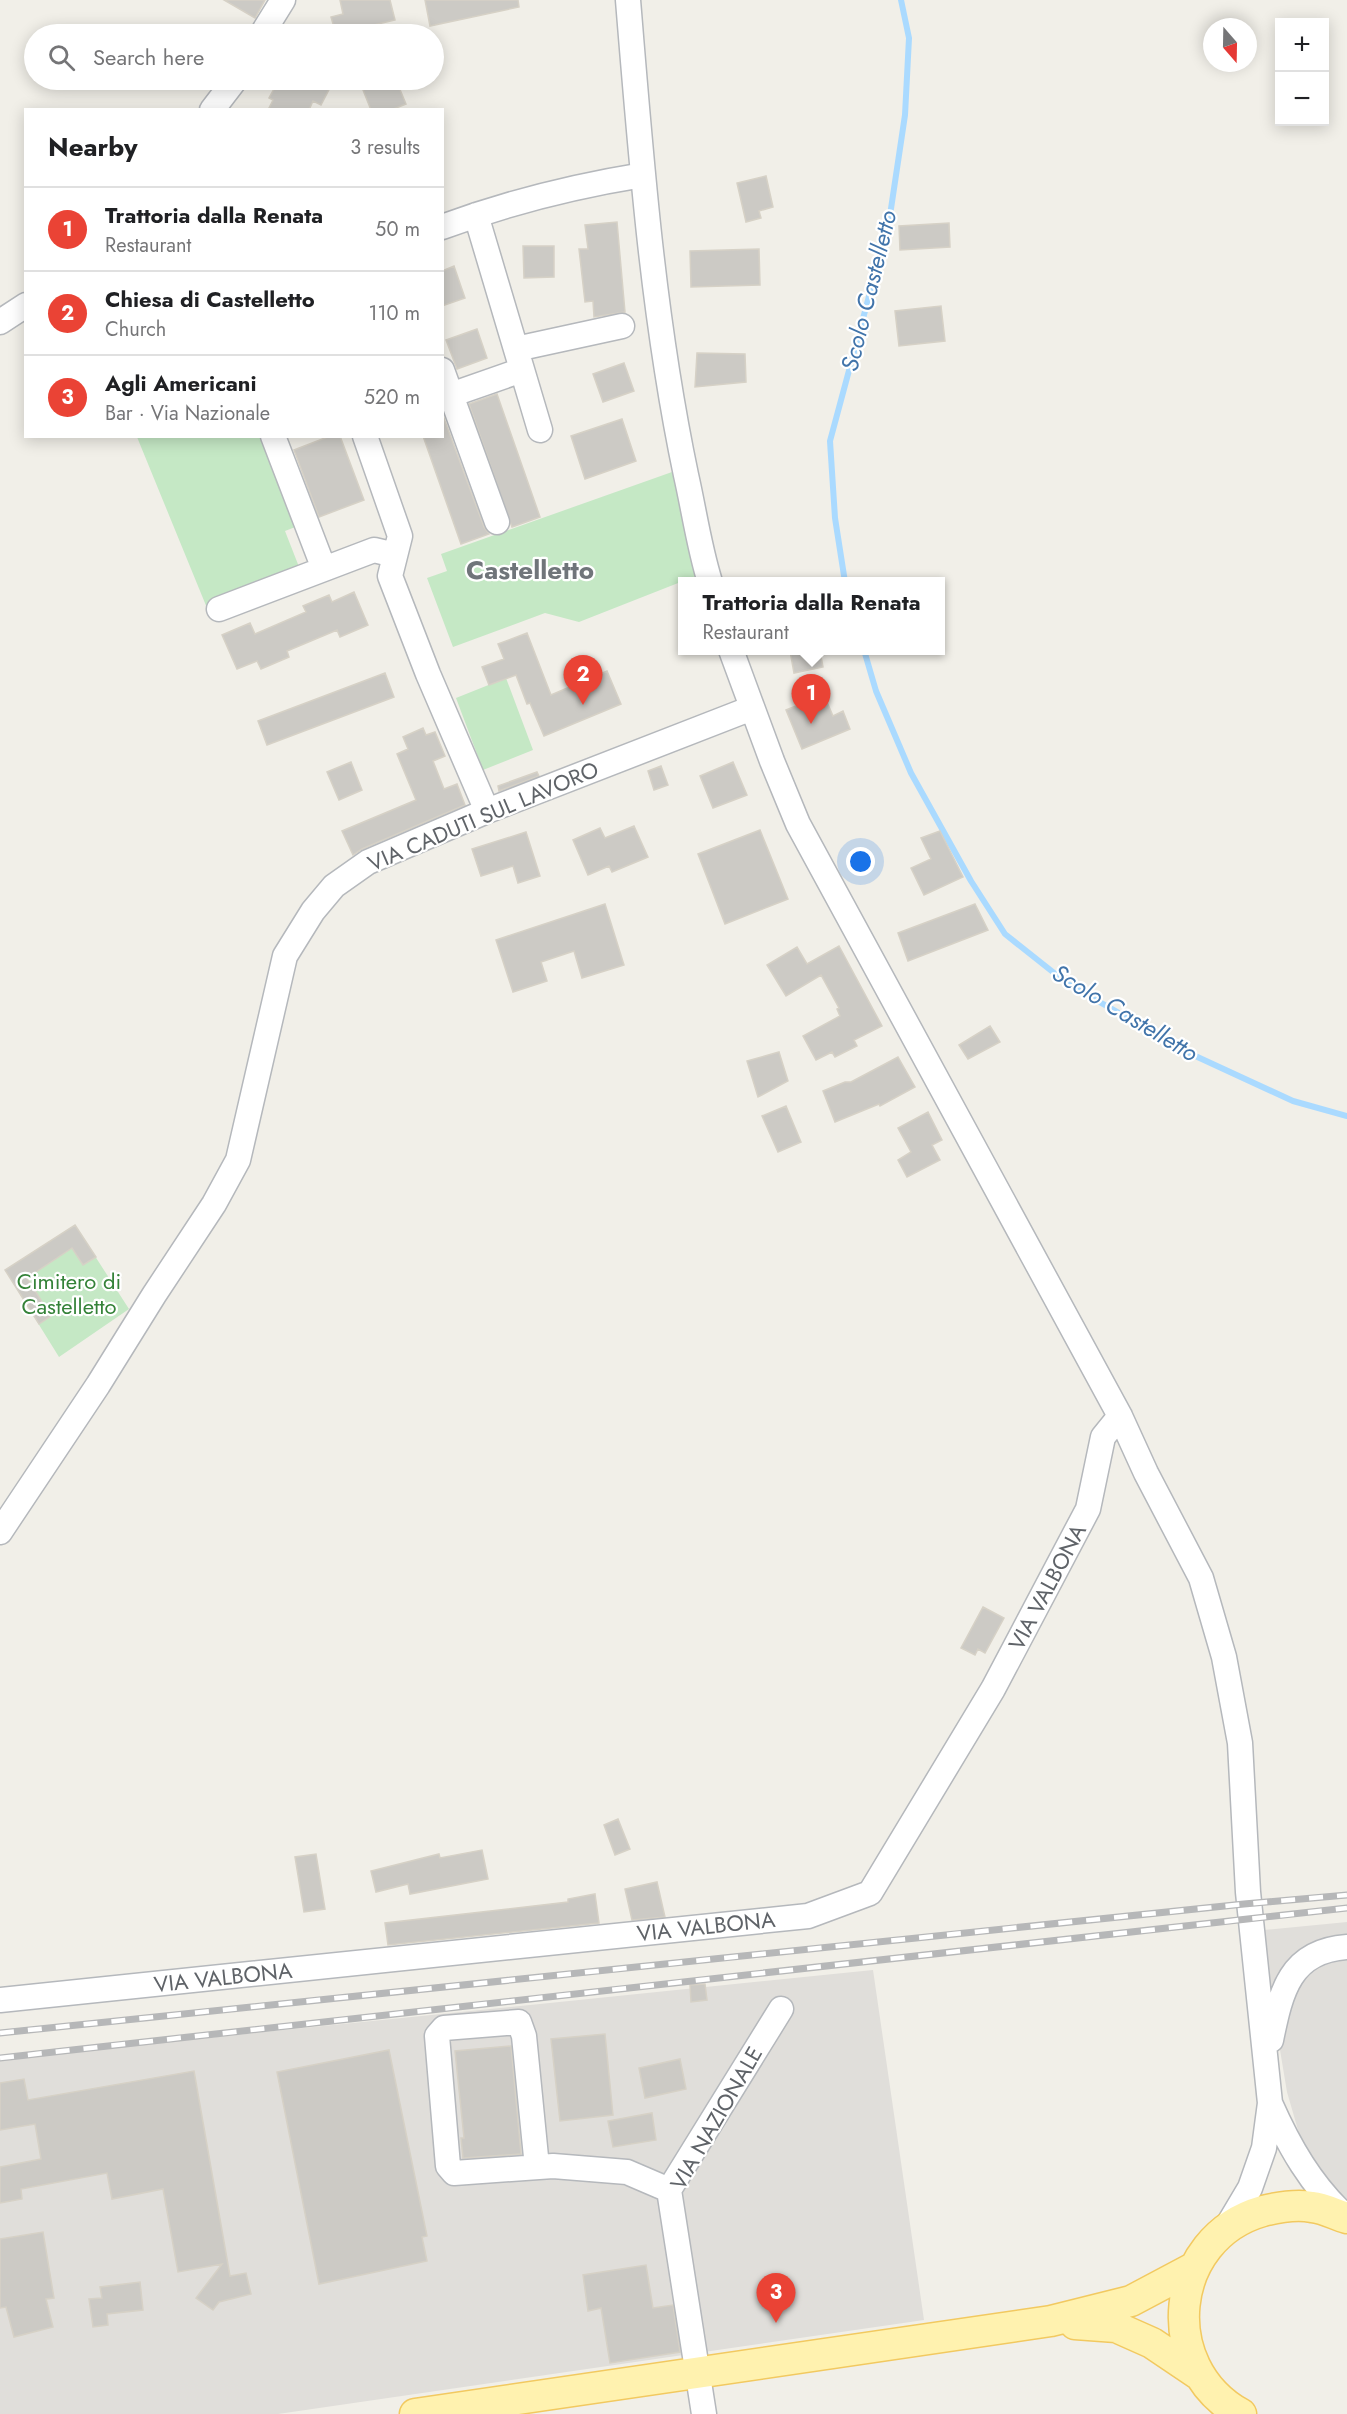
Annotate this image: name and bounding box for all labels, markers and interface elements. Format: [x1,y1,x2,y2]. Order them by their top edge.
north arrow [1203,18,1257,72]
map controls [1275,18,1329,126]
button: + [1275,18,1329,72]
search box [24,24,444,90]
icon: search [45,41,78,74]
text: Search here [93,41,204,73]
button: − [1275,72,1329,126]
text: Nearby [48,128,137,166]
text: 3 results [350,133,420,162]
text: Trattoria dalla Renata [105,199,323,231]
water label: Scolo Castelletto [832,206,905,375]
text: 1 [62,215,73,244]
text: 50 m [375,215,420,244]
text: Restaurant [105,231,191,260]
text: Chiesa di Castelletto [105,283,315,315]
text: 2 [61,299,74,328]
text: 110 m [368,299,420,328]
text: Church [105,315,166,344]
text: Agli Americani [105,367,257,399]
text: 3 [61,383,74,412]
text: 520 m [364,383,420,412]
text: Bar · Via Nazionale [105,399,270,428]
district label: Castelletto [466,551,594,589]
popup [678,577,945,655]
text: Trattoria dalla Renata [703,586,921,618]
text: Restaurant [703,618,789,647]
pin: 2 [564,656,602,705]
pin: 1 [792,674,830,724]
street label: VIA CADUTI SUL LAVORO [363,753,603,879]
your location [846,847,875,876]
water label: Scolo Castelletto [1046,955,1205,1070]
park label: Cimitero di Castelletto [17,1265,121,1322]
street label: VIA VALBONA [1000,1518,1094,1656]
street label: VIA VALBONA [635,1903,777,1949]
street label: VIA VALBONA [152,1954,294,2000]
street label: VIA NAZIONALE [662,2040,770,2196]
pin: 3 [756,2274,796,2323]

